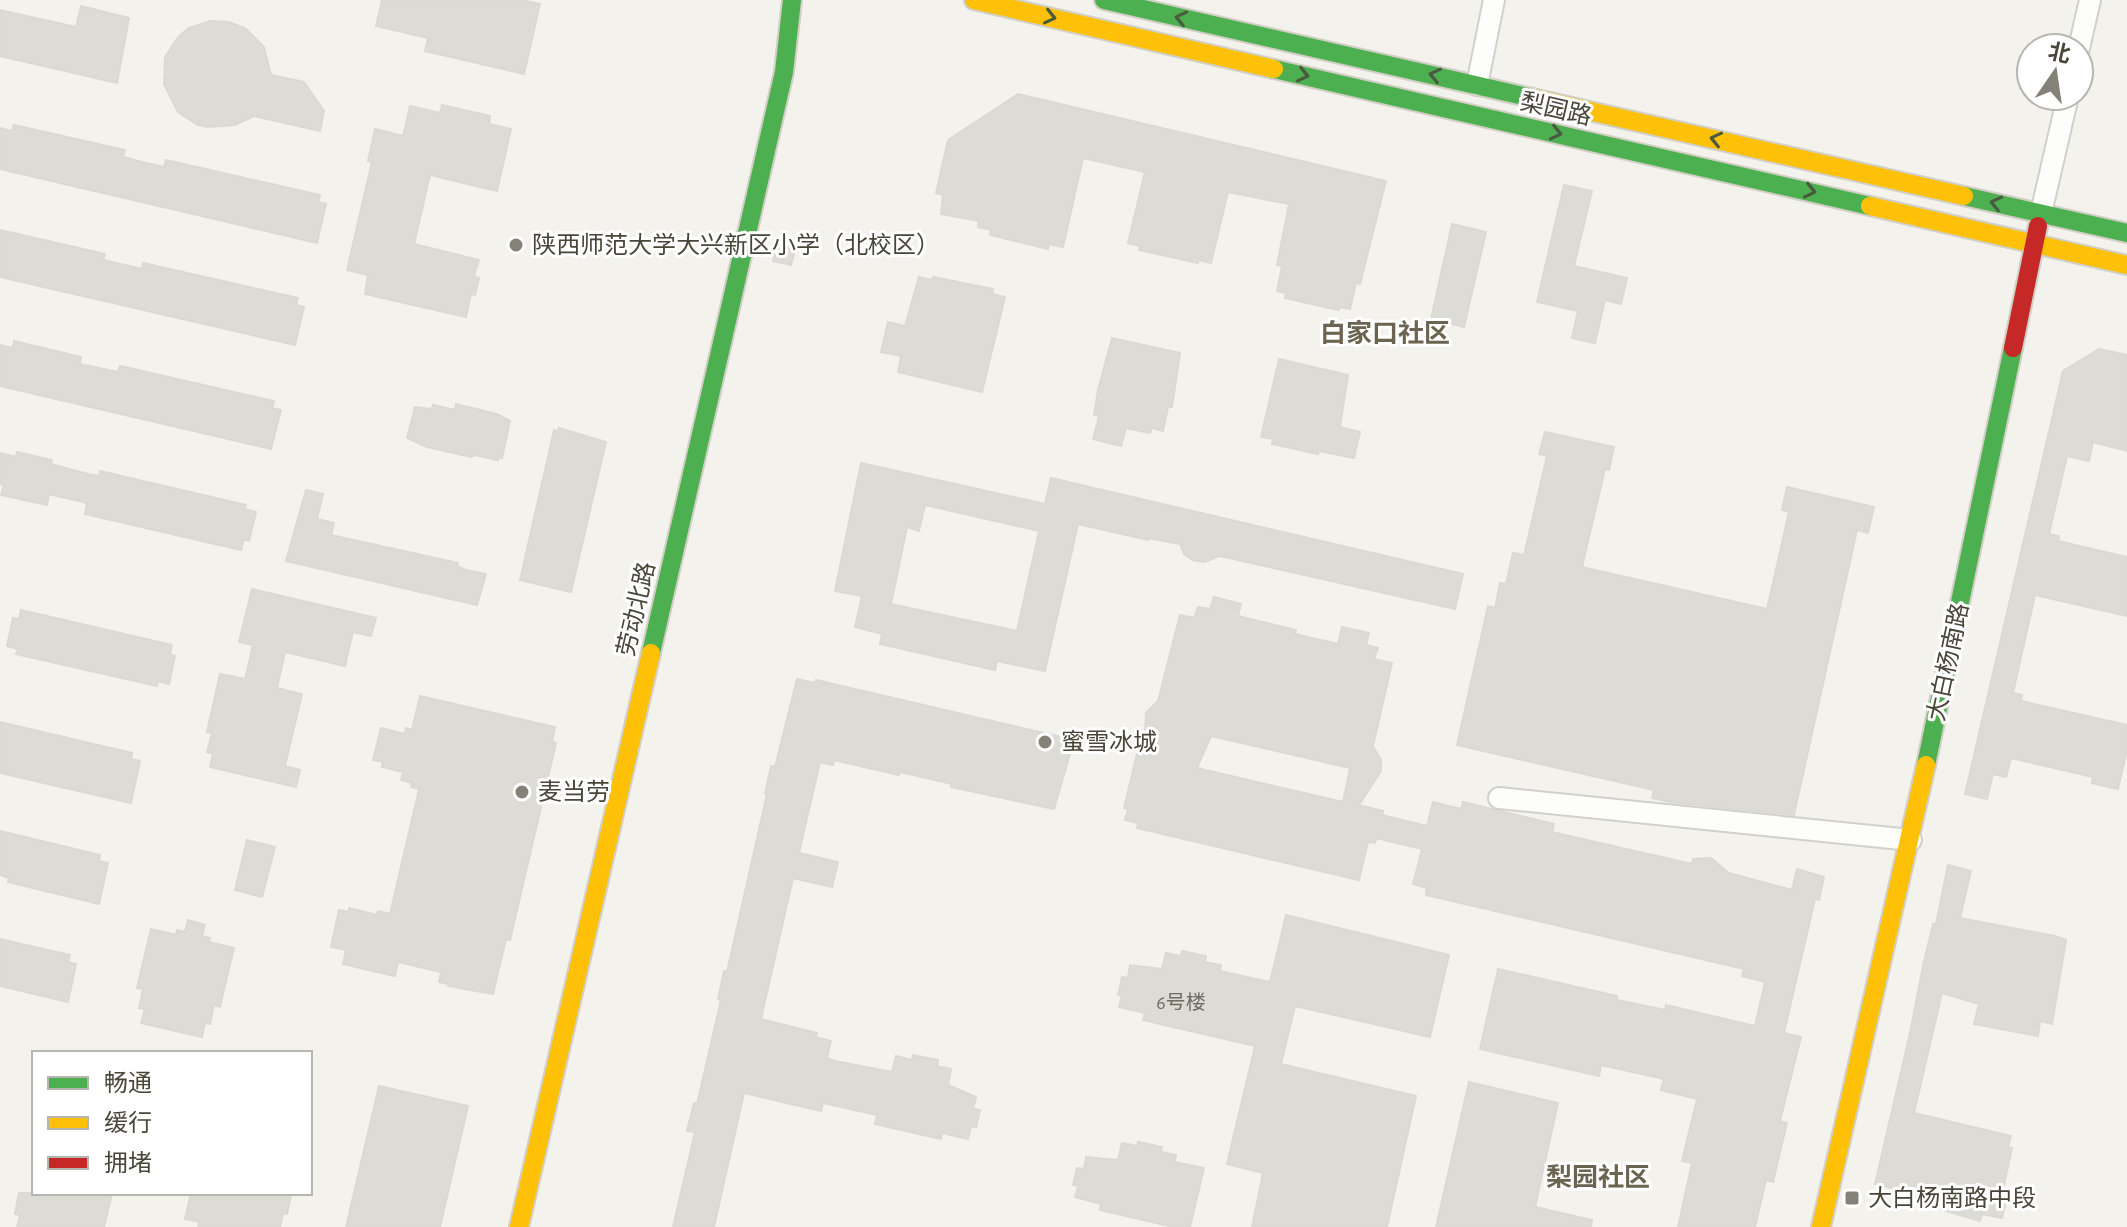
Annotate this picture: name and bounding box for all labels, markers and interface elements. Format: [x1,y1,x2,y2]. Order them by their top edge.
one-way arrow [1042,8,1056,25]
one-way arrow [1175,10,1189,27]
north arrow [2015,32,2095,112]
text: 北 [2046,39,2073,67]
one-way arrow [1296,66,1309,83]
one-way arrow [1428,67,1442,84]
street label: 梨园路 [1518,88,1594,130]
one-way arrow [1549,124,1563,141]
one-way arrow [1709,131,1723,148]
one-way arrow [1803,182,1816,199]
one-way arrow [1990,195,2004,212]
place label: 陕西师范大学大兴新区小学（北校区） [532,232,940,258]
marker: 陕西师范大学大兴新区小学（北校区） [507,236,525,254]
district label: 白家口社区 [1320,319,1450,347]
street label: 劳动北路 [613,559,659,659]
street label: 大白杨南路 [1923,601,1973,723]
place label: 蜜雪冰城 [1061,729,1157,755]
marker: 蜜雪冰城 [1036,733,1054,751]
place label: 麦当劳 [538,779,610,805]
marker: 麦当劳 [513,783,531,801]
house number: 6号楼 [1156,992,1206,1013]
legend [32,1051,312,1195]
text: 畅通 [104,1070,152,1096]
text: 缓行 [104,1110,152,1136]
text: 拥堵 [104,1150,152,1176]
district label: 梨园社区 [1546,1163,1650,1191]
place label: 大白杨南路中段 [1868,1185,2036,1211]
marker: 大白杨南路中段 [1843,1189,1861,1207]

